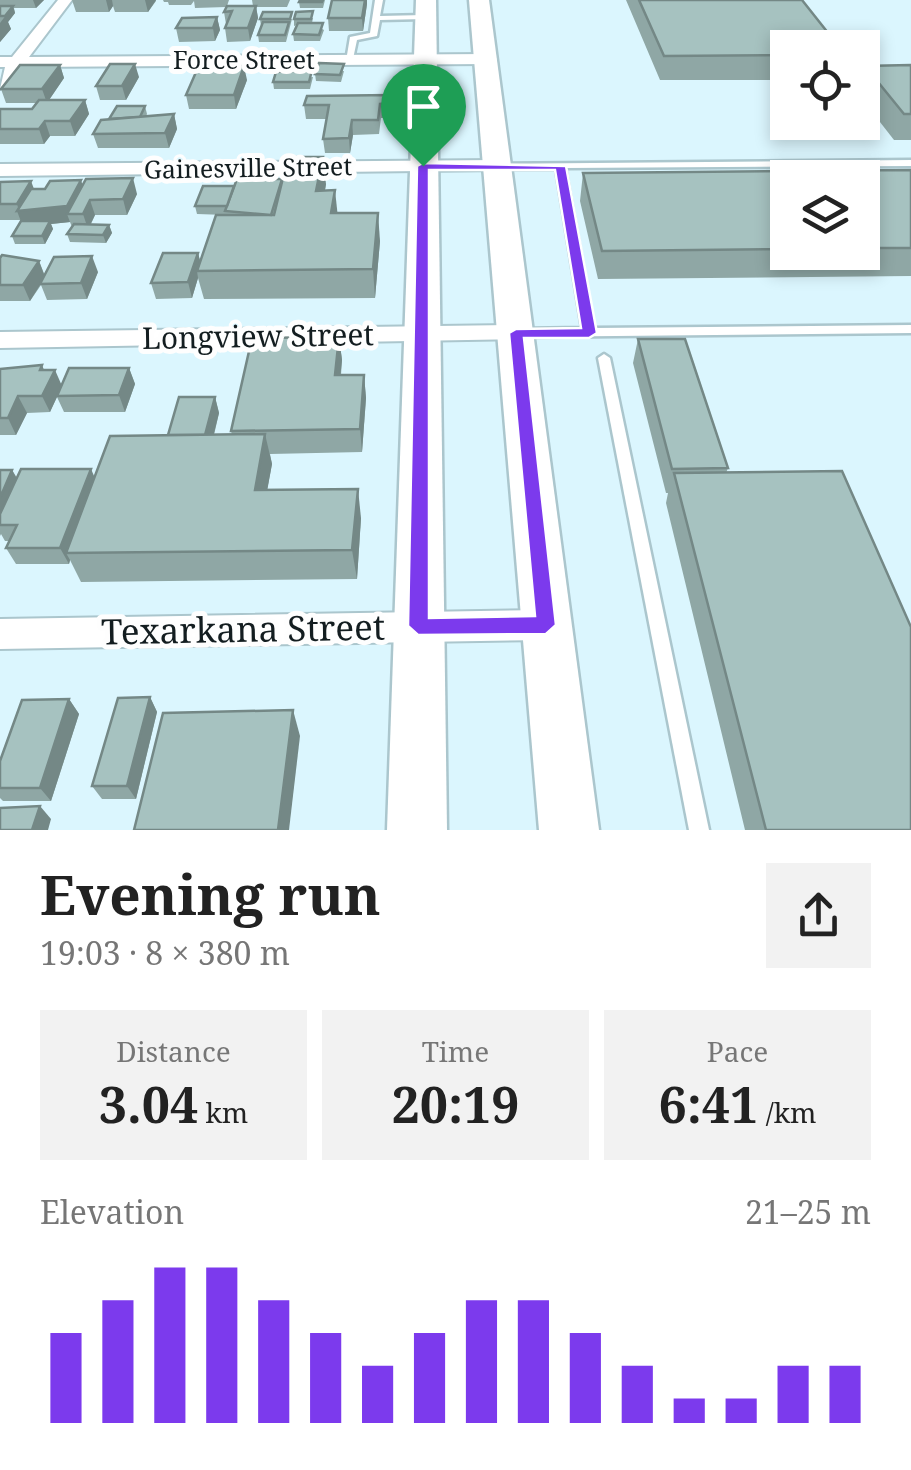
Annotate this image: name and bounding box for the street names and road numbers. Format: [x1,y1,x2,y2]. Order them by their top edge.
street label: Force Street [173,42,315,76]
street label: Gainesville Street [144,148,353,186]
street label: Longview Street [142,313,374,358]
street label: Texarkana Street [101,603,385,654]

